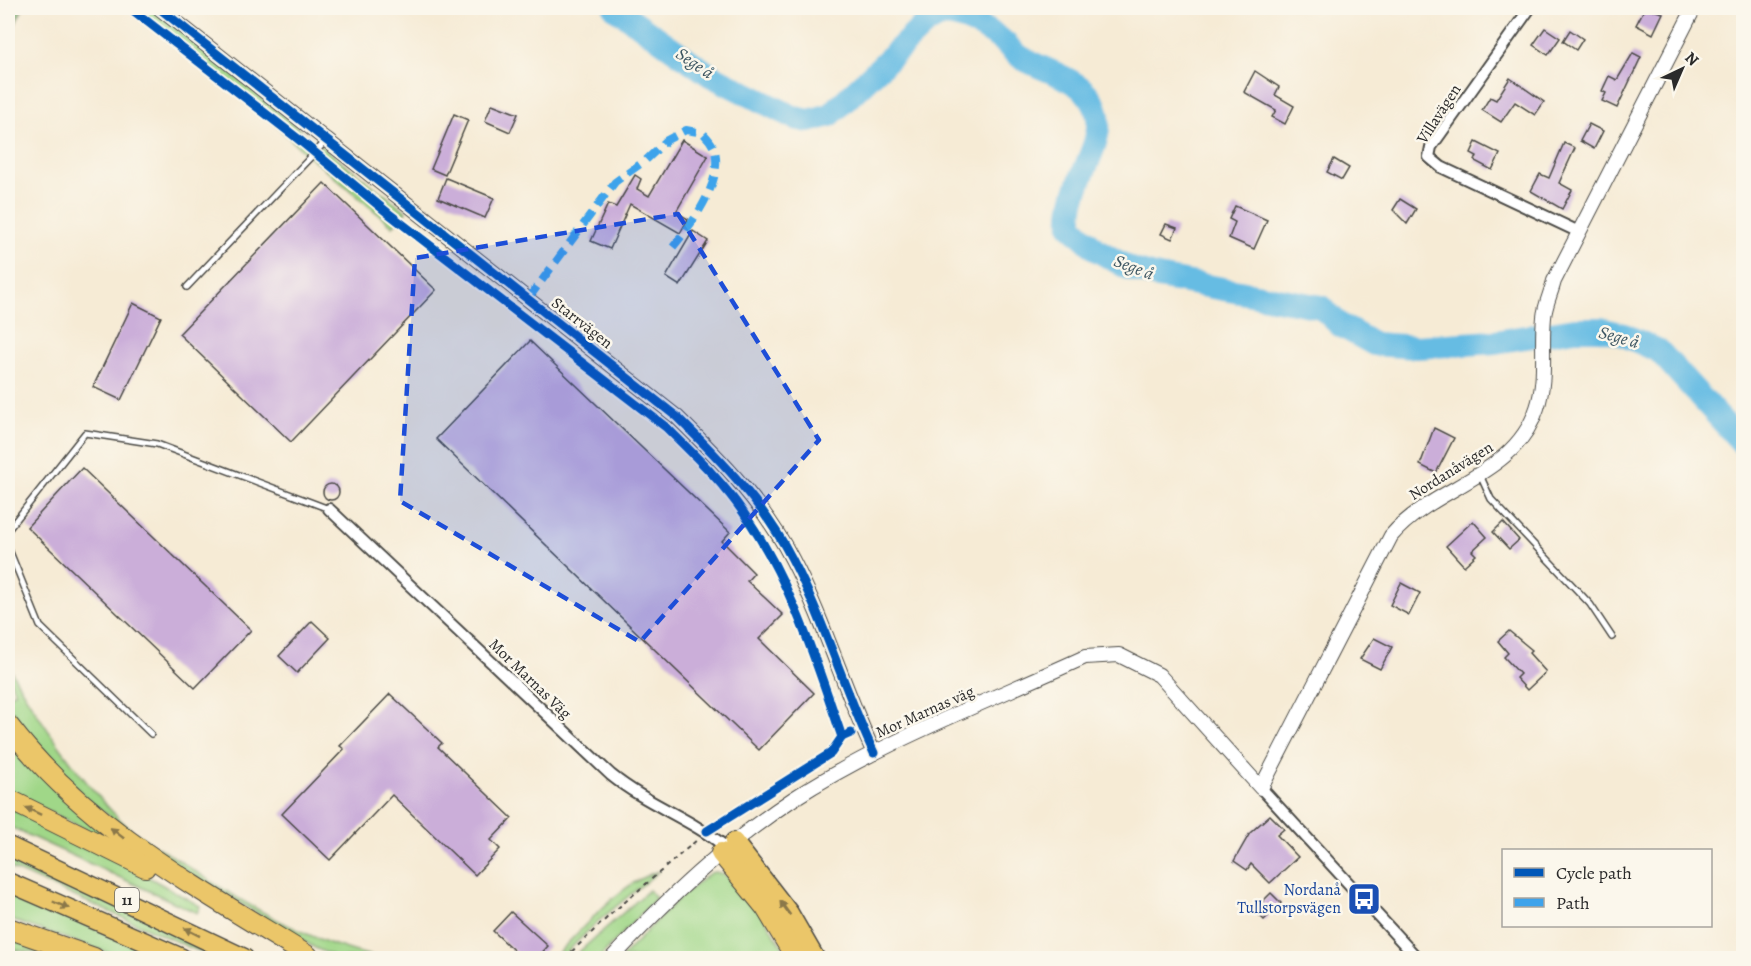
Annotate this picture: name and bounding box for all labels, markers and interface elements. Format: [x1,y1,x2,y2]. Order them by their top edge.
north arrow [1652,39,1712,99]
water label: Sege å [671,42,719,84]
text: N [1680,47,1704,71]
street label: Villavägen [1411,80,1467,149]
water label: Sege å [1111,248,1157,286]
street label: Starrvägen [547,292,617,354]
water label: Sege å [1596,320,1642,354]
street label: Nordanåvägen [1405,436,1497,506]
street label: Mor Marnas Väg [484,634,576,724]
street label: Mor Marnas väg [872,680,978,744]
one-way arrow [25,807,42,816]
one-way arrow [110,828,125,840]
legend [1502,849,1712,927]
text: Cycle path [1556,861,1632,885]
place label: Nordanå Tullstorpsvägen [1237,879,1342,919]
bus stop icon: Nordanå Tullstorpsvägen [1346,881,1382,917]
road number: 11 [115,888,139,912]
text: Path [1556,891,1590,915]
one-way arrow [53,900,71,910]
one-way arrow [779,901,791,917]
one-way arrow [183,927,200,937]

